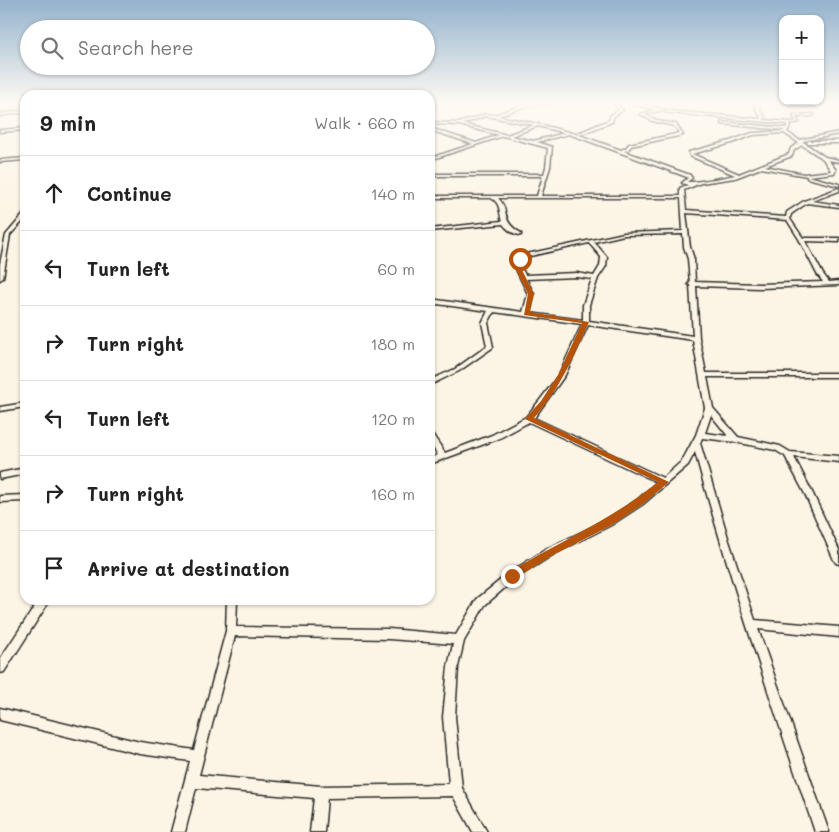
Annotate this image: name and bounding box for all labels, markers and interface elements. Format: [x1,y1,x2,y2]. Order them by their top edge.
map controls [779,15,824,105]
button: + [779,15,824,60]
search box [20,20,435,75]
icon: search [38,34,66,62]
text: Search here [78,35,194,60]
button: − [779,60,824,105]
text: 9 min [40,109,96,136]
text: Walk · 660 m [314,112,415,133]
icon: ahead [40,179,68,207]
text: Continue [87,181,172,206]
text: 140 m [371,183,415,204]
route start [509,248,532,271]
icon: left [40,254,68,282]
text: Turn left [87,256,170,281]
text: 60 m [378,258,415,279]
icon: right [40,329,68,357]
text: Turn right [87,331,184,356]
text: 180 m [370,333,415,354]
icon: left [40,404,68,432]
text: Turn left [87,406,170,431]
text: 120 m [371,408,415,429]
icon: right [40,479,68,507]
text: Turn right [87,481,184,506]
text: 160 m [370,483,415,504]
icon: arrive [40,554,68,582]
text: Arrive at destination [87,556,290,581]
route end [501,565,524,588]

